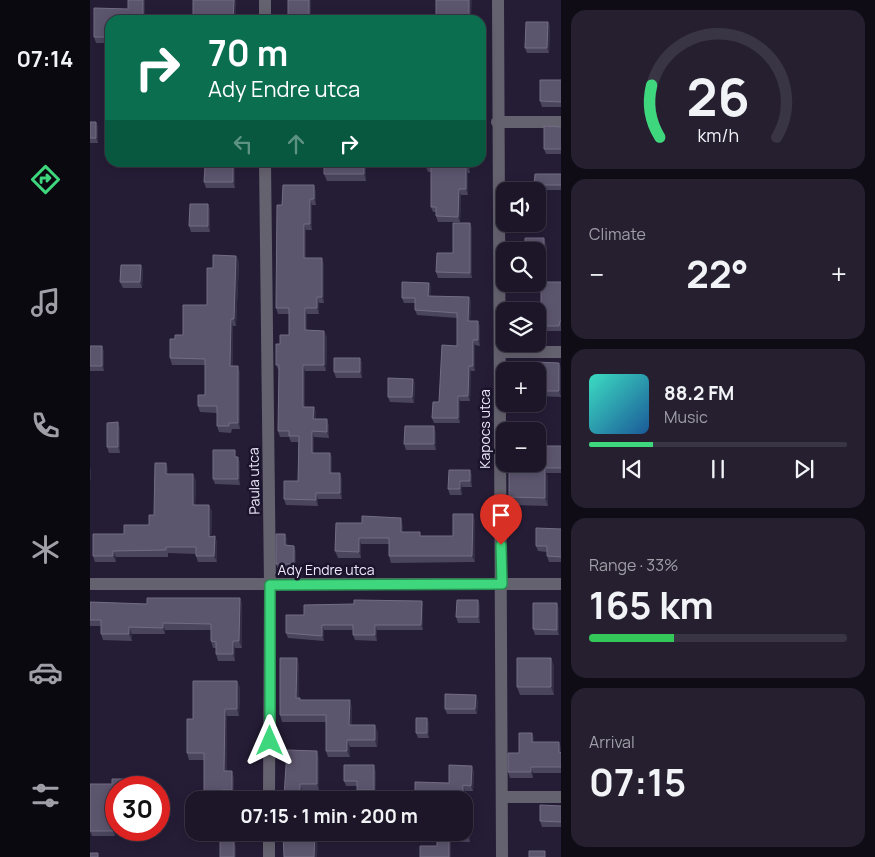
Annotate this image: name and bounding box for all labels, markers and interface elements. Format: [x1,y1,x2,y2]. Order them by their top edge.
text: 70 m [208,29,288,77]
icon: right [125,35,190,100]
text: 07:14 [17,44,73,74]
text: 26 [686,61,750,132]
text: Ady Endre utca [208,74,360,104]
text: km/h [697,123,739,147]
icon: left [229,130,257,158]
icon: ahead [282,130,310,158]
icon: right [335,130,363,158]
icon: directions [28,162,63,197]
map controls [496,182,546,472]
button: sound [496,182,546,232]
text: Climate [589,223,646,245]
button: search [496,242,546,292]
text: 22° [686,247,749,299]
text: − [589,255,604,293]
text: + [831,255,847,293]
icon: music [28,285,63,320]
button: layers [496,302,546,352]
button: + [496,362,546,412]
text: 88.2 FM [664,380,734,406]
street label: Kapocs utca [475,389,494,469]
text: Music [664,406,708,428]
icon: phone [28,408,63,443]
button: − [496,422,546,472]
street label: Paula utca [243,447,264,515]
icon: previous [618,455,646,483]
icon: pause [704,455,732,483]
icon: next [790,455,818,483]
pin [480,494,522,545]
icon: arrive [487,501,515,529]
icon: climate [28,532,63,567]
text: Range · 33% [589,554,678,576]
street label: Ady Endre utca [278,560,374,579]
text: 165 km [589,578,714,630]
icon: car [28,655,63,690]
position arrow [243,714,295,766]
text: Arrival [589,731,635,753]
text: 07:15 [589,755,686,807]
speed limit sign: 30 [105,776,170,841]
icon: filters [28,778,63,813]
text: 07:15 · 1 min · 200 m [240,803,418,829]

